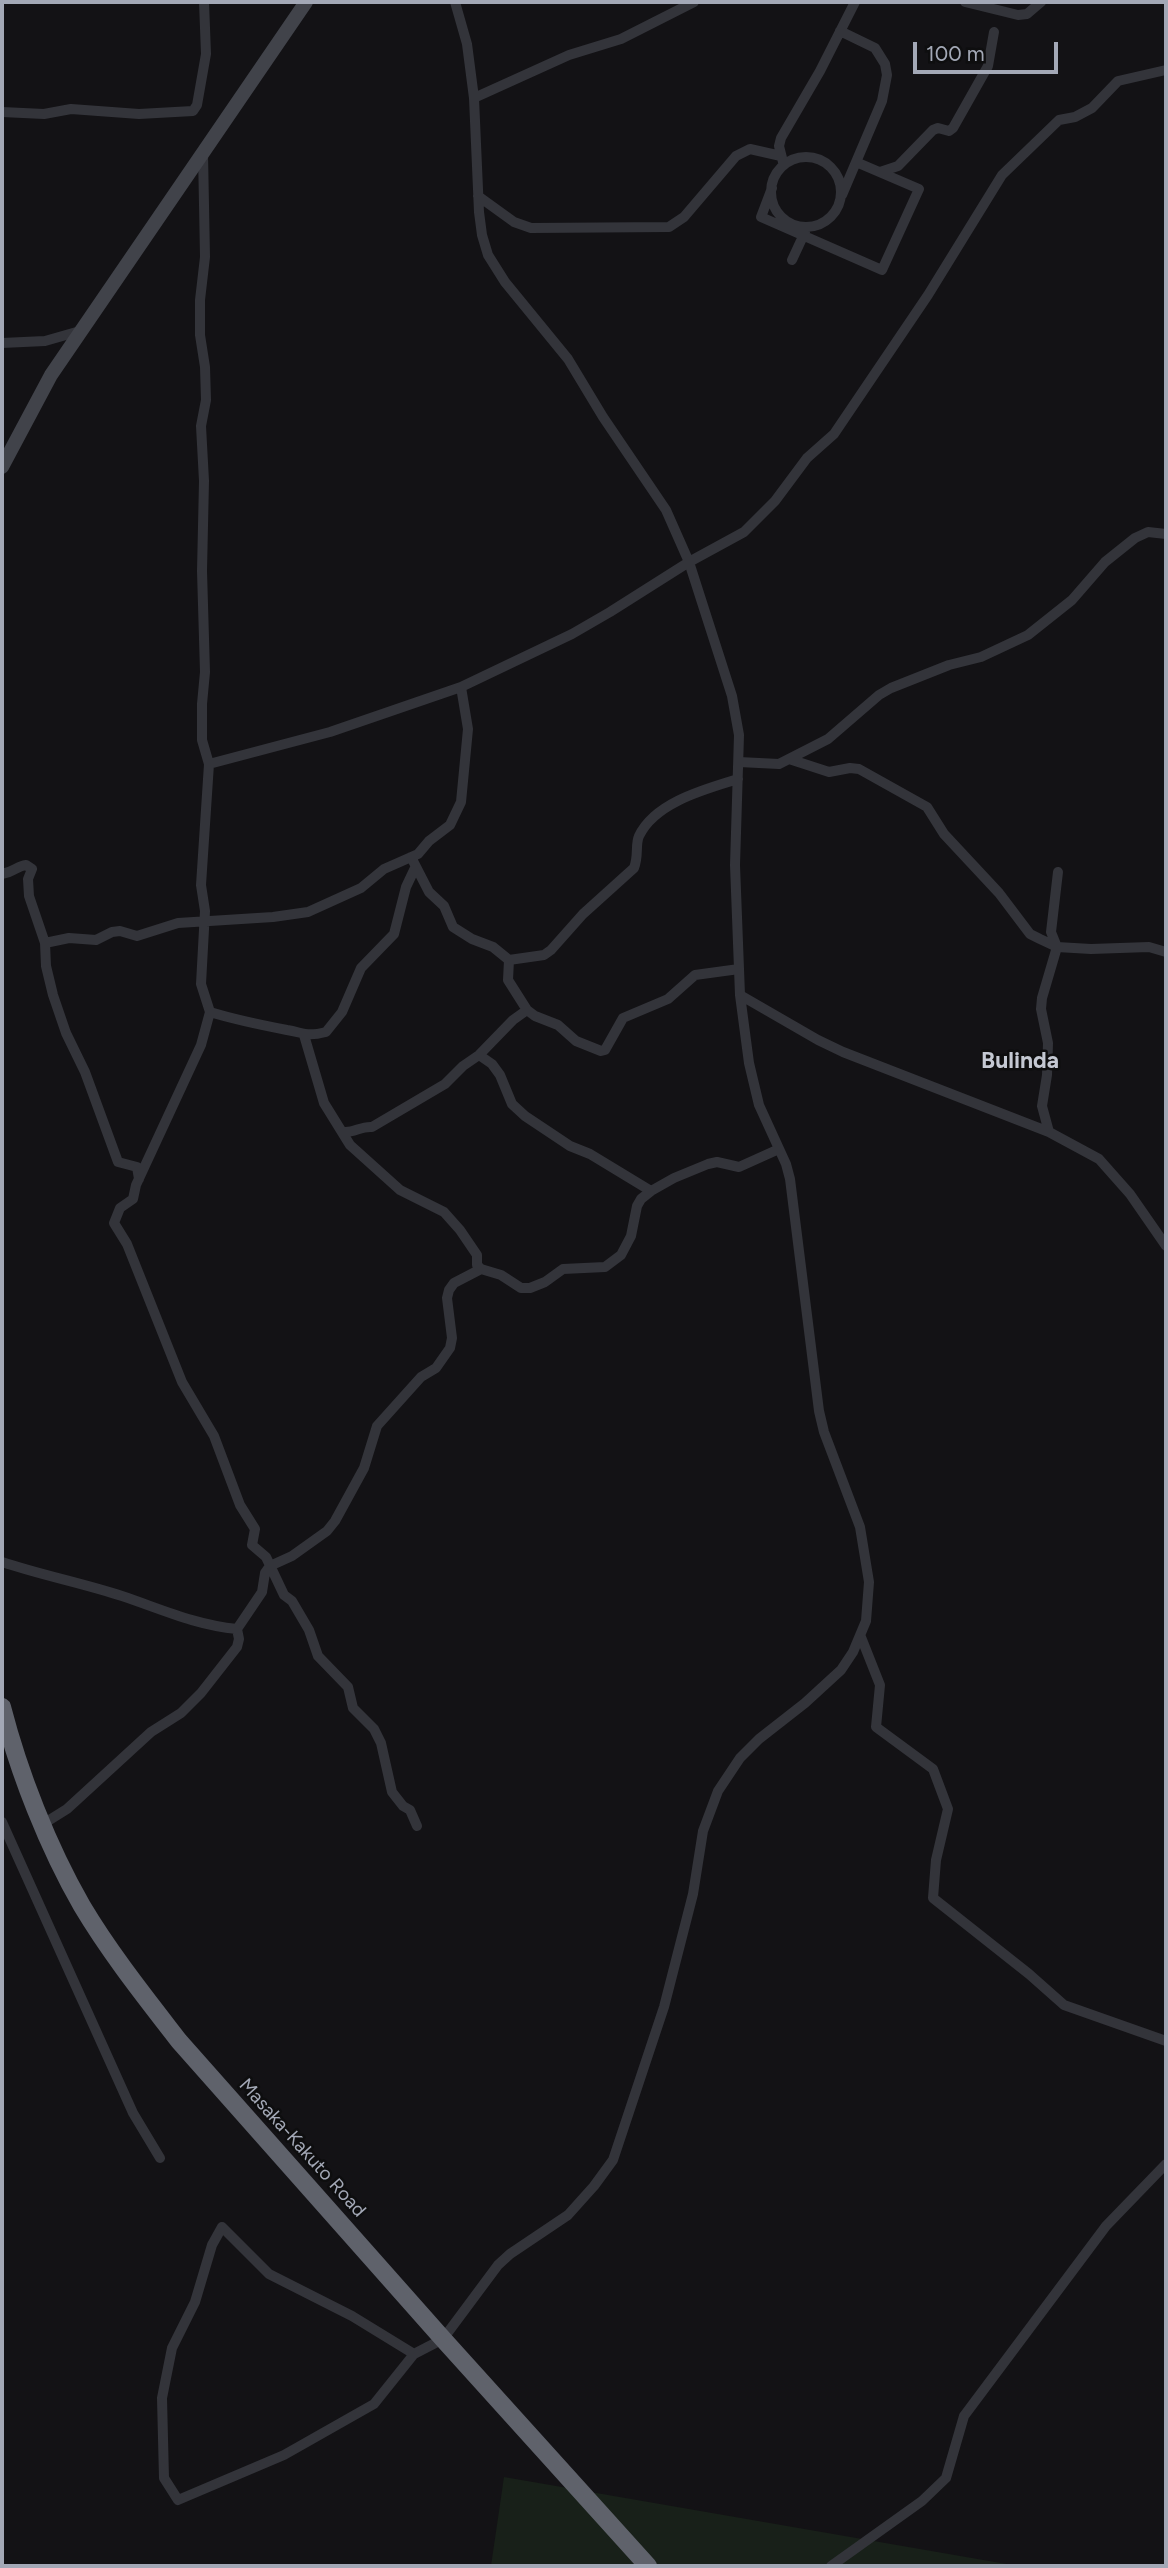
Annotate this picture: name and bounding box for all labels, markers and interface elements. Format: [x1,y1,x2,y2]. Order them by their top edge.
scale bar [916,28,1061,72]
text: 100 m [926,41,985,66]
district label: Bulinda [981,1047,1059,1075]
street label: Masaka-Kakuto Road [234,2074,370,2222]

